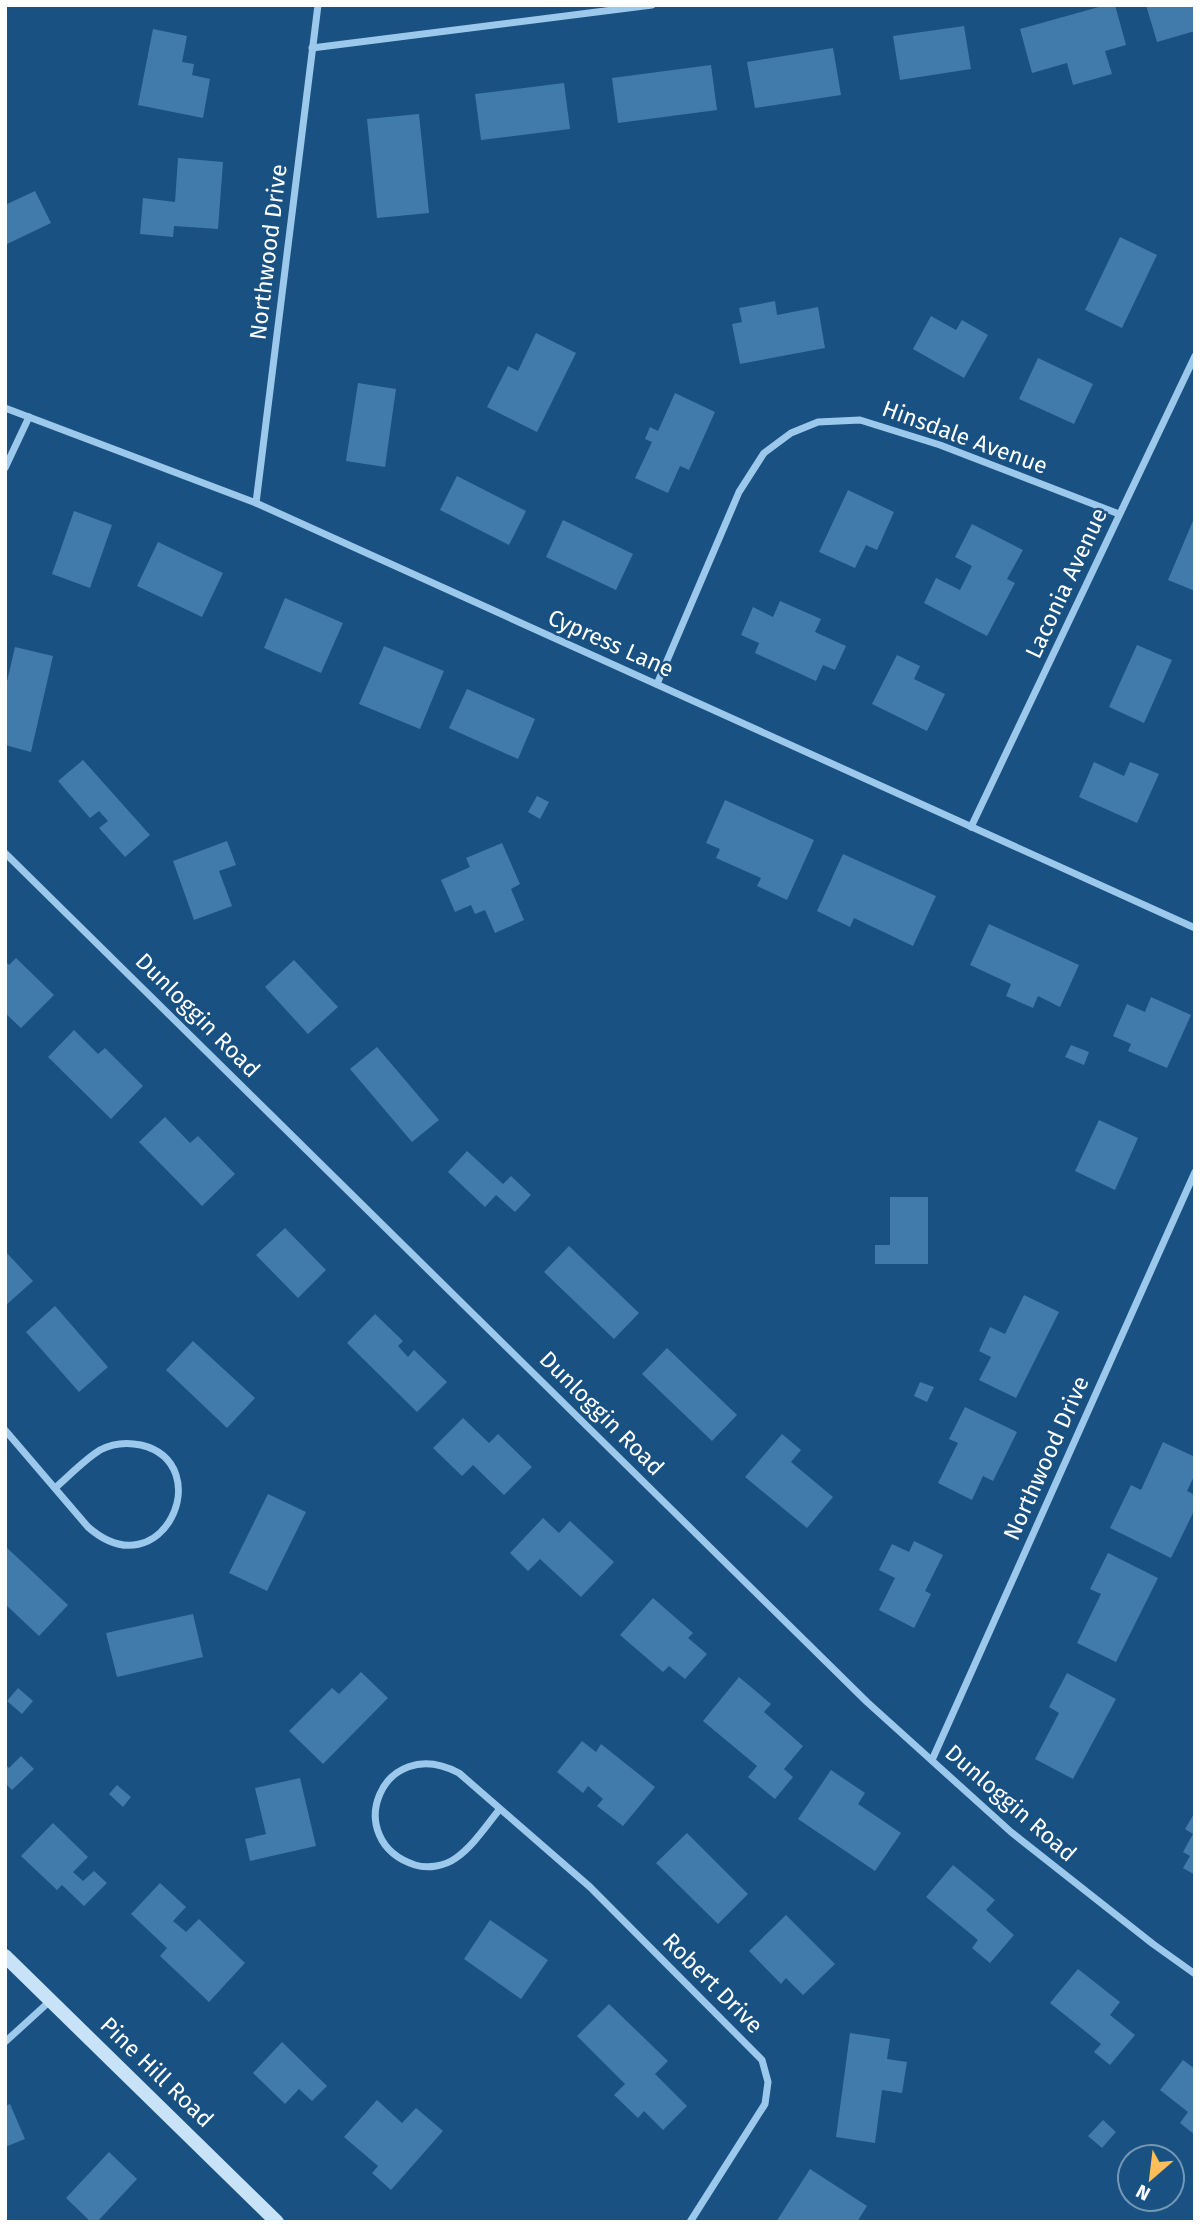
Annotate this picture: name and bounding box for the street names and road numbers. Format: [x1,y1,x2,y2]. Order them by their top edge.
street label: Northwood Drive [243,162,293,342]
street label: Hinsdale Avenue [878,394,1052,480]
street label: Laconia Avenue [1019,503,1113,663]
street label: Cypress Lane [544,603,678,683]
street label: Dunloggin Road [130,947,266,1083]
street label: Dunloggin Road [534,1345,670,1481]
street label: Northwood Drive [997,1371,1095,1545]
street label: Dunloggin Road [940,1738,1082,1868]
street label: Robert Drive [657,1927,769,2039]
street label: Pine Hill Road [95,2011,219,2133]

